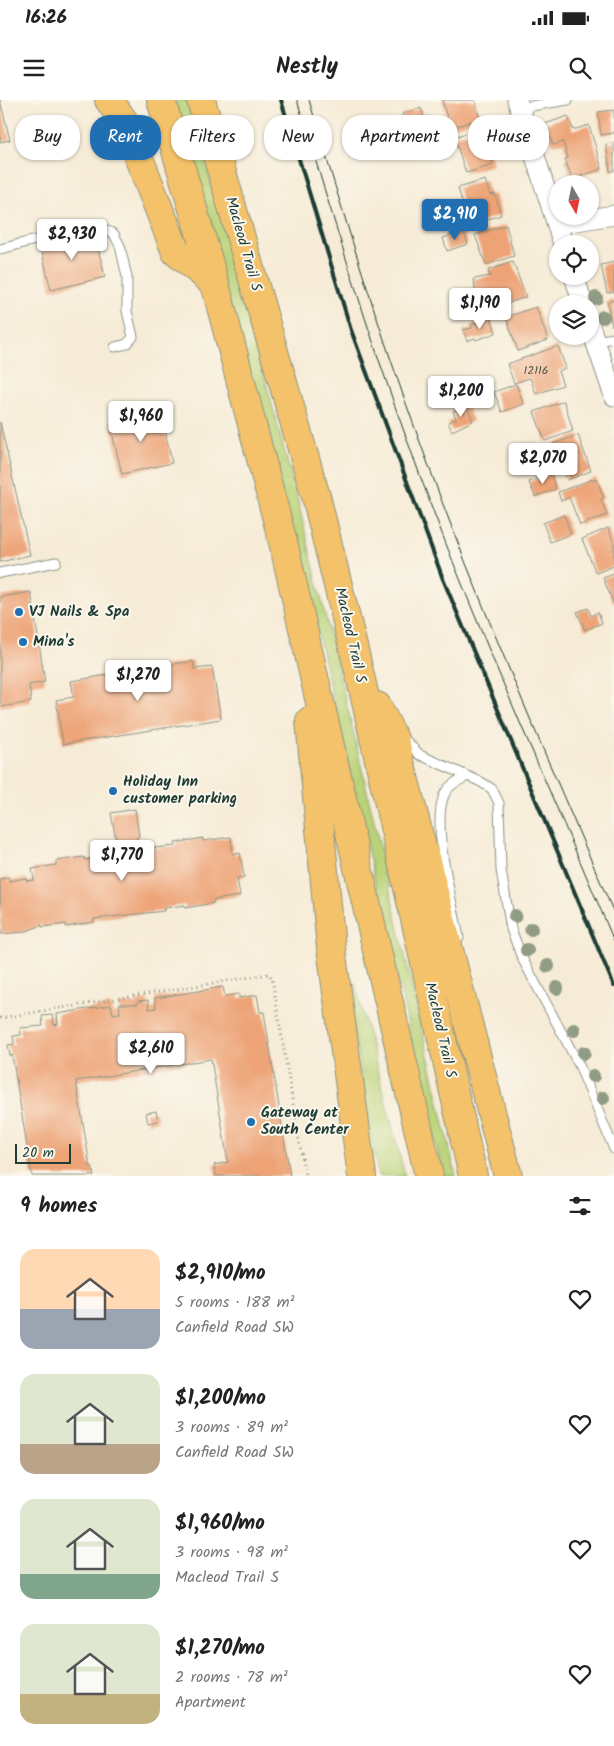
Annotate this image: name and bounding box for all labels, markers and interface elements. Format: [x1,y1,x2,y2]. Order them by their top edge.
text: 16:26 [25,3,67,33]
text: Nestly [276,50,338,85]
icon: menu [20,54,48,82]
icon: search [566,54,594,82]
chip: Buy [15,115,80,160]
chip: Rent [90,115,161,160]
chip: Filters [171,115,254,160]
chip: New [264,115,332,160]
chip: Apartment [342,115,458,160]
chip: House [468,115,549,160]
north arrow [549,175,599,225]
map controls [549,175,599,345]
street label: Macleod Trail S [218,194,268,294]
pin: $2,910 [414,198,496,241]
text: $2,910 [433,202,477,227]
pin: $2,930 [31,219,113,261]
text: $2,930 [48,222,96,247]
button: locate [549,235,599,285]
pin: $1,190 [439,288,521,330]
text: $1,190 [460,291,500,316]
button: layers [549,295,599,345]
house number: 12116 [524,361,548,380]
pin: $1,200 [420,376,502,418]
text: $1,200 [439,379,483,404]
pin: $1,960 [100,400,182,443]
text: $1,960 [119,404,163,429]
pin: $2,070 [502,442,584,485]
text: $2,070 [520,446,566,471]
street label: Macleod Trail S [327,585,373,685]
place label: VJ Nails & Spa [29,600,130,624]
marker: VJ Nails & Spa [13,606,25,618]
place label: Mina's [33,630,75,654]
marker: Mina's [17,636,29,648]
pin: $1,270 [97,660,179,702]
text: $1,270 [116,663,160,688]
place label: Holiday Inn customer parking [123,770,237,811]
marker: Holiday Inn customer parking [107,785,119,797]
pin: $1,770 [81,840,163,882]
text: $1,770 [101,843,143,868]
street label: Macleod Trail S [417,980,463,1080]
pin: $2,610 [110,1032,192,1075]
text: $2,610 [129,1036,173,1061]
place label: Gateway at South Center [261,1101,349,1142]
marker: Gateway at South Center [245,1116,257,1128]
scale bar [15,1141,71,1164]
text: 20 m [22,1142,54,1164]
text: 9 homes [20,1190,97,1223]
icon: filters [566,1192,594,1220]
text: $2,910/mo [175,1257,266,1290]
icon: home [60,1269,120,1329]
icon: heart [566,1285,594,1313]
text: 5 rooms · 188 m² [175,1290,294,1315]
text: Canfield Road SW [175,1315,294,1340]
text: $1,200/mo [175,1382,266,1415]
icon: home [60,1394,120,1454]
icon: heart [566,1410,594,1438]
text: 3 rooms · 89 m² [175,1415,288,1440]
text: Canfield Road SW [175,1440,294,1465]
text: $1,960/mo [175,1507,265,1540]
icon: home [60,1519,120,1579]
icon: heart [566,1535,594,1563]
text: 3 rooms · 98 m² [175,1540,288,1565]
text: Macleod Trail S [175,1565,279,1590]
text: $1,270/mo [175,1632,265,1665]
icon: home [60,1644,120,1704]
icon: heart [566,1660,594,1688]
text: 2 rooms · 78 m² [175,1665,288,1690]
text: Apartment [175,1690,246,1715]

